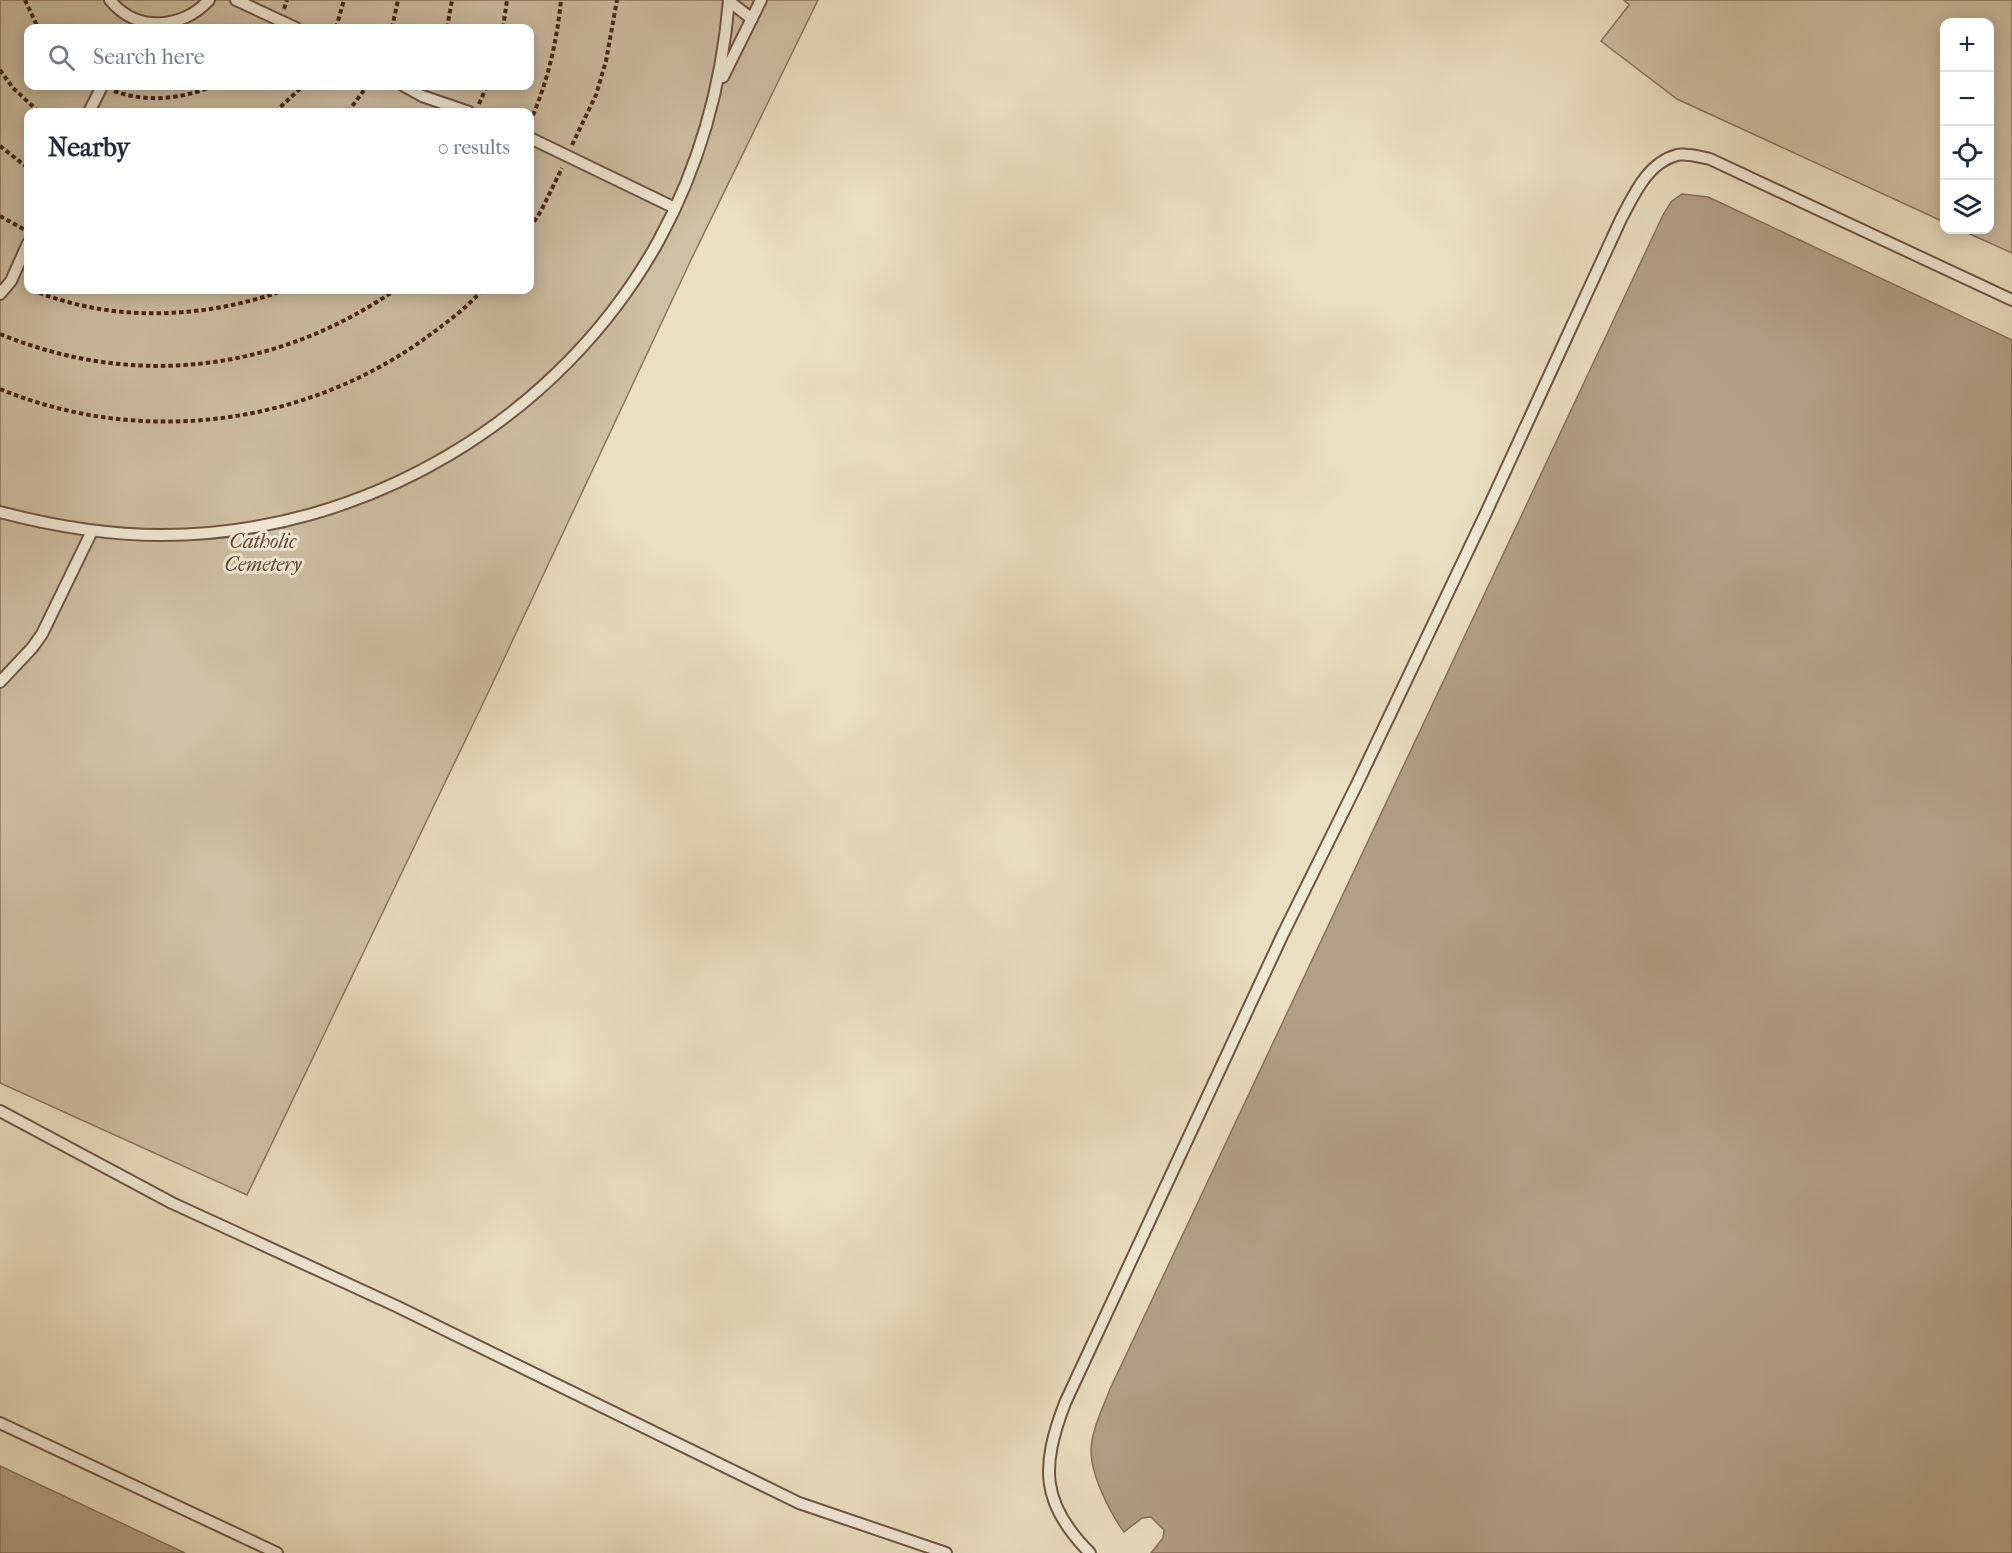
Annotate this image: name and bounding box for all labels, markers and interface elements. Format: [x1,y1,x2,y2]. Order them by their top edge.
map controls [1940,18,1994,234]
button: + [1940,18,1994,72]
search box [24,24,534,90]
icon: search [45,41,78,74]
text: Search here [93,44,205,70]
button: − [1940,72,1994,126]
button: locate [1940,126,1994,180]
text: Nearby [48,132,130,163]
text: 0 results [438,136,510,159]
button: layers [1940,180,1994,234]
park label: Catholic Cemetery [224,530,302,576]

